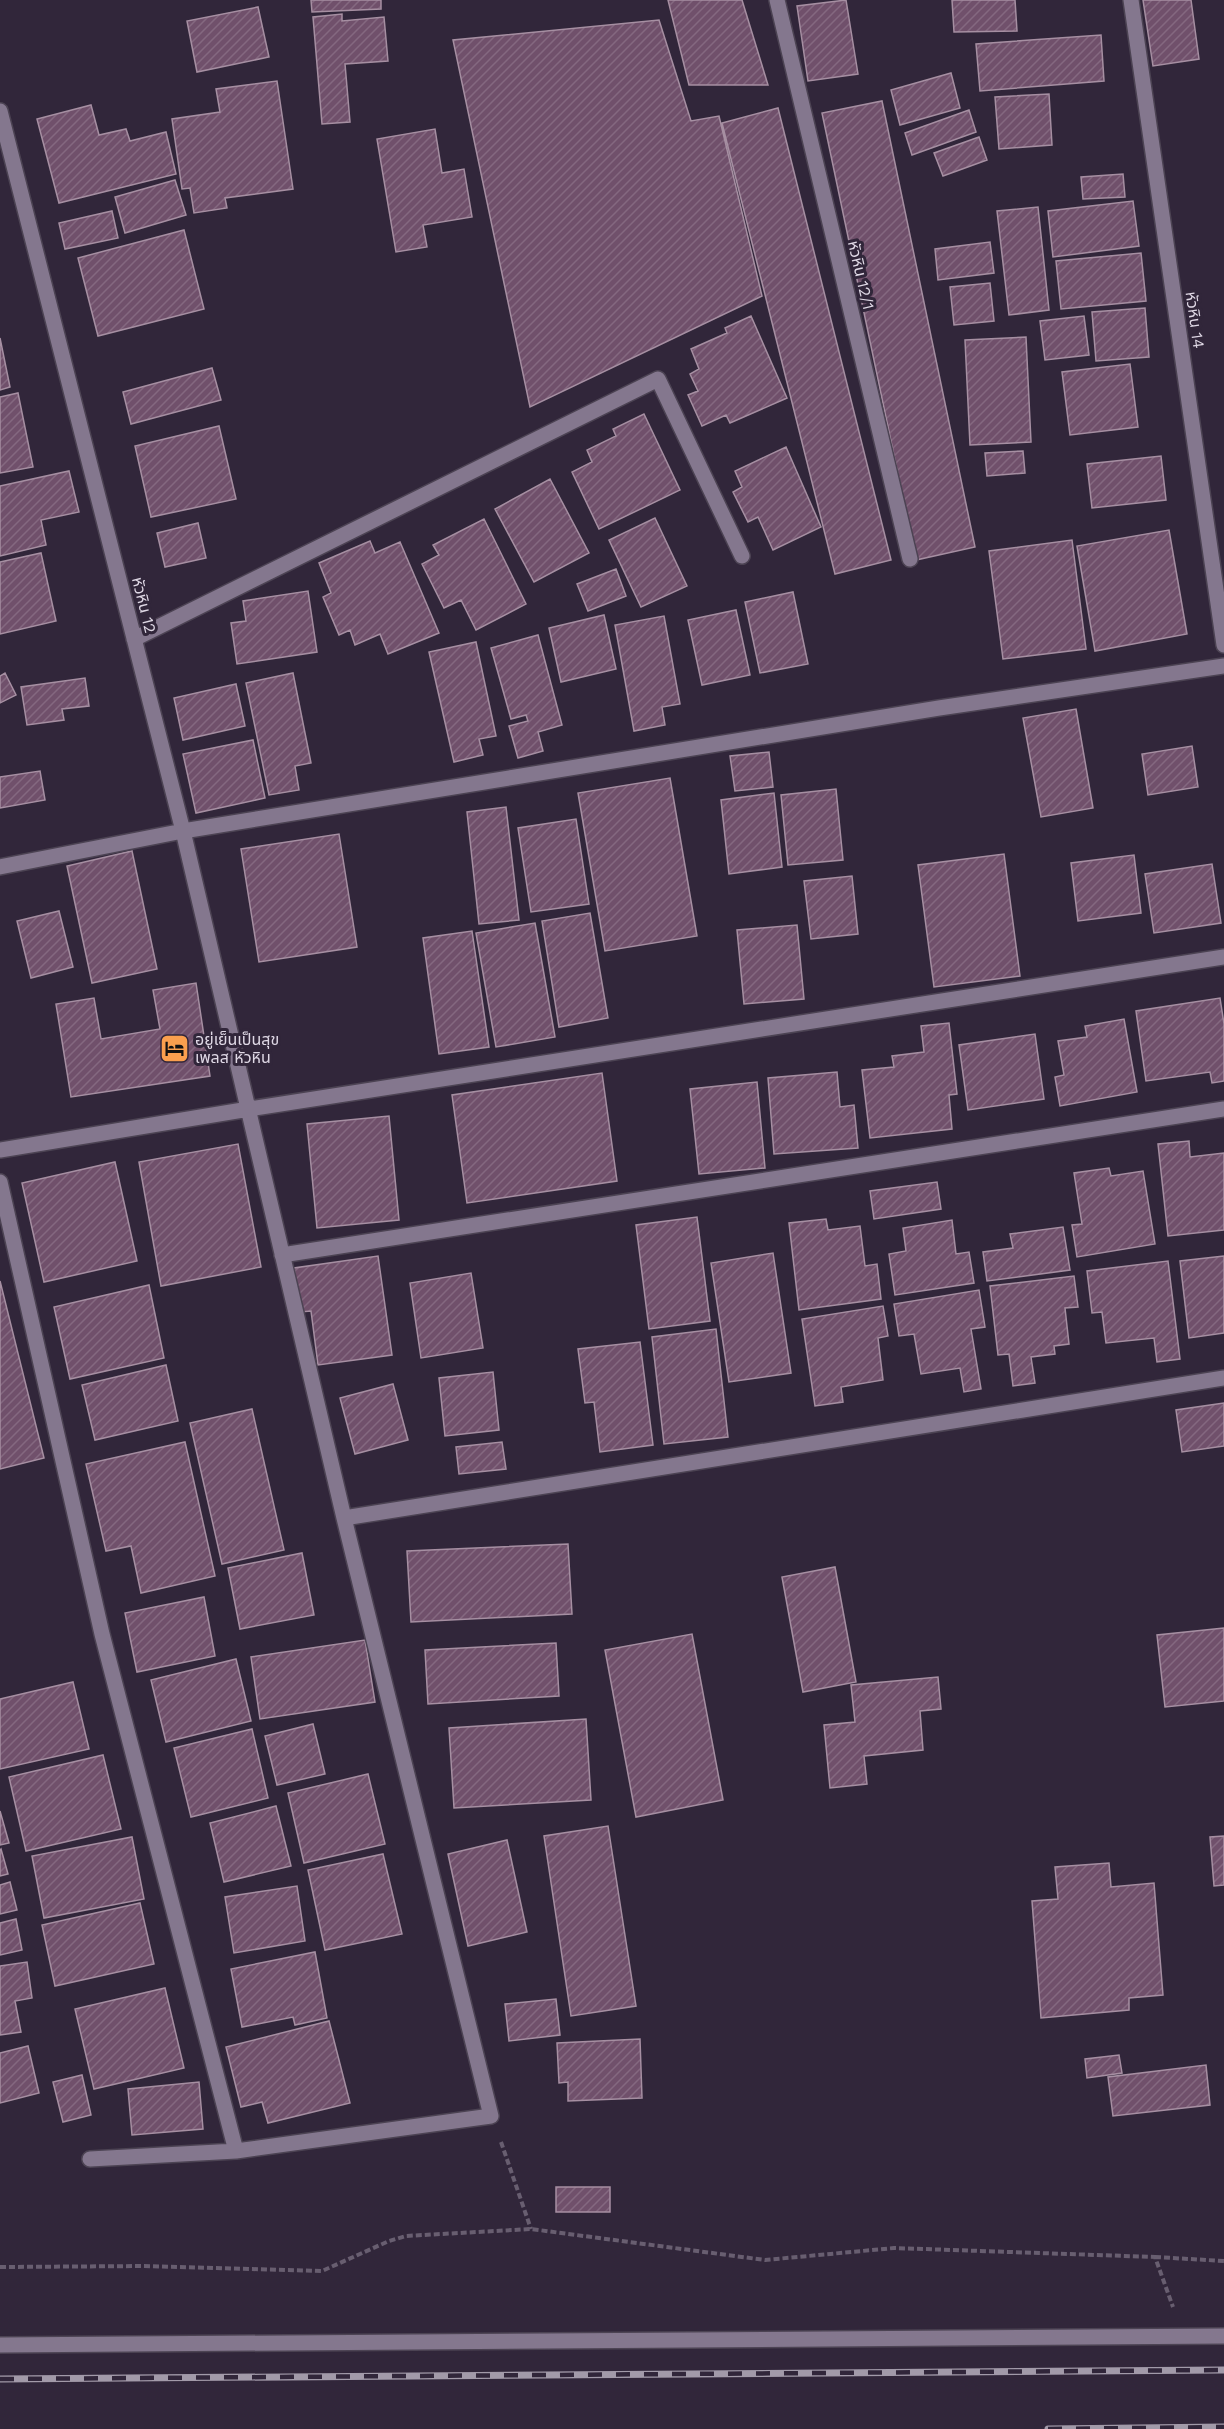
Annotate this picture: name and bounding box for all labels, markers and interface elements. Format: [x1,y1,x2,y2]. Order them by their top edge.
street label: หัวหิน 12/1 [844,239,878,311]
street label: หัวหิน 14 [1182,290,1208,350]
street label: หัวหิน 12 [128,575,160,635]
place label: อยู่เย็นเป็นสุข เพลส หัวหิน [195,1030,279,1067]
hotel icon: อยู่เย็นเป็นสุข เพลส หัวหิน [158,1032,190,1064]

